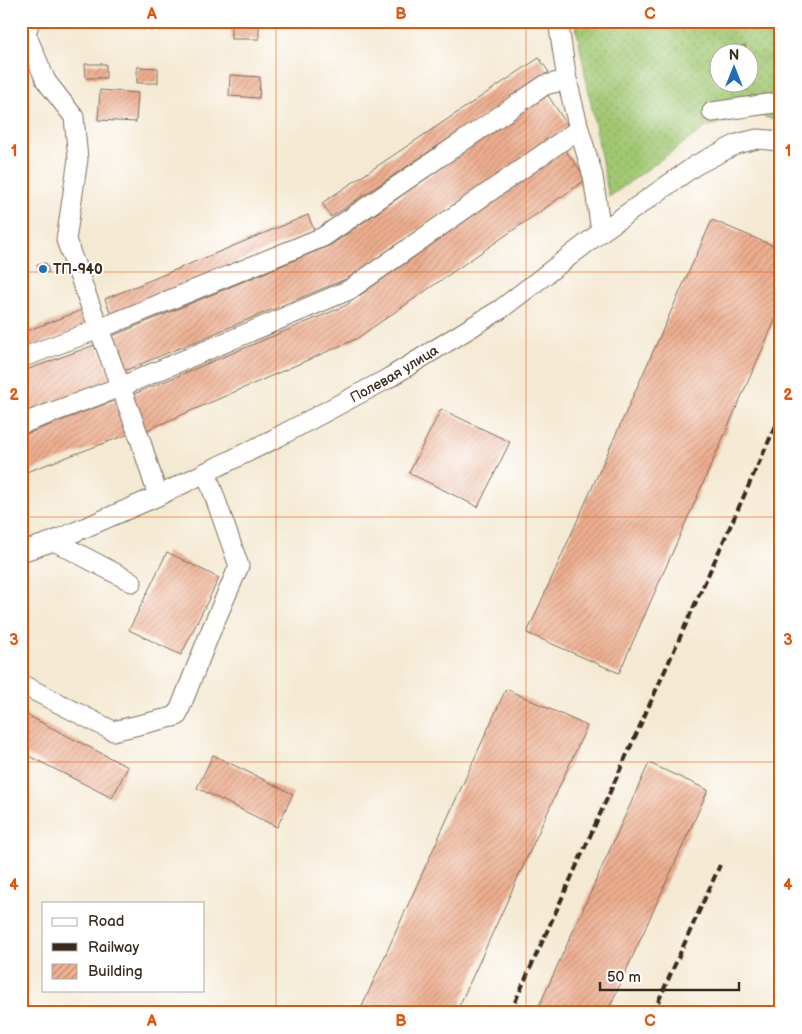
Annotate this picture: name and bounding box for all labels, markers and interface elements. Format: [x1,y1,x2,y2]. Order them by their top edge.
text: A [146,5,157,24]
text: B [395,5,407,24]
text: C [644,5,656,24]
north arrow [710,42,760,92]
text: N [729,47,739,64]
text: 1 [11,142,17,161]
text: 1 [785,142,791,161]
place label: ТП-940 [53,261,103,278]
marker: ТП-940 [37,263,49,275]
street label: Полевая улица [347,341,442,406]
text: 2 [9,386,19,405]
text: 2 [783,386,793,405]
text: 3 [9,631,19,650]
text: 3 [783,631,793,650]
text: 4 [9,876,19,895]
text: 4 [783,876,793,895]
legend [42,902,205,992]
text: Road [88,912,124,931]
text: Railway [88,938,139,957]
scale bar [600,959,738,991]
text: Building [88,962,143,981]
text: 50 m [607,968,641,987]
text: A [146,1012,157,1031]
text: B [395,1012,407,1031]
text: C [644,1012,656,1031]

